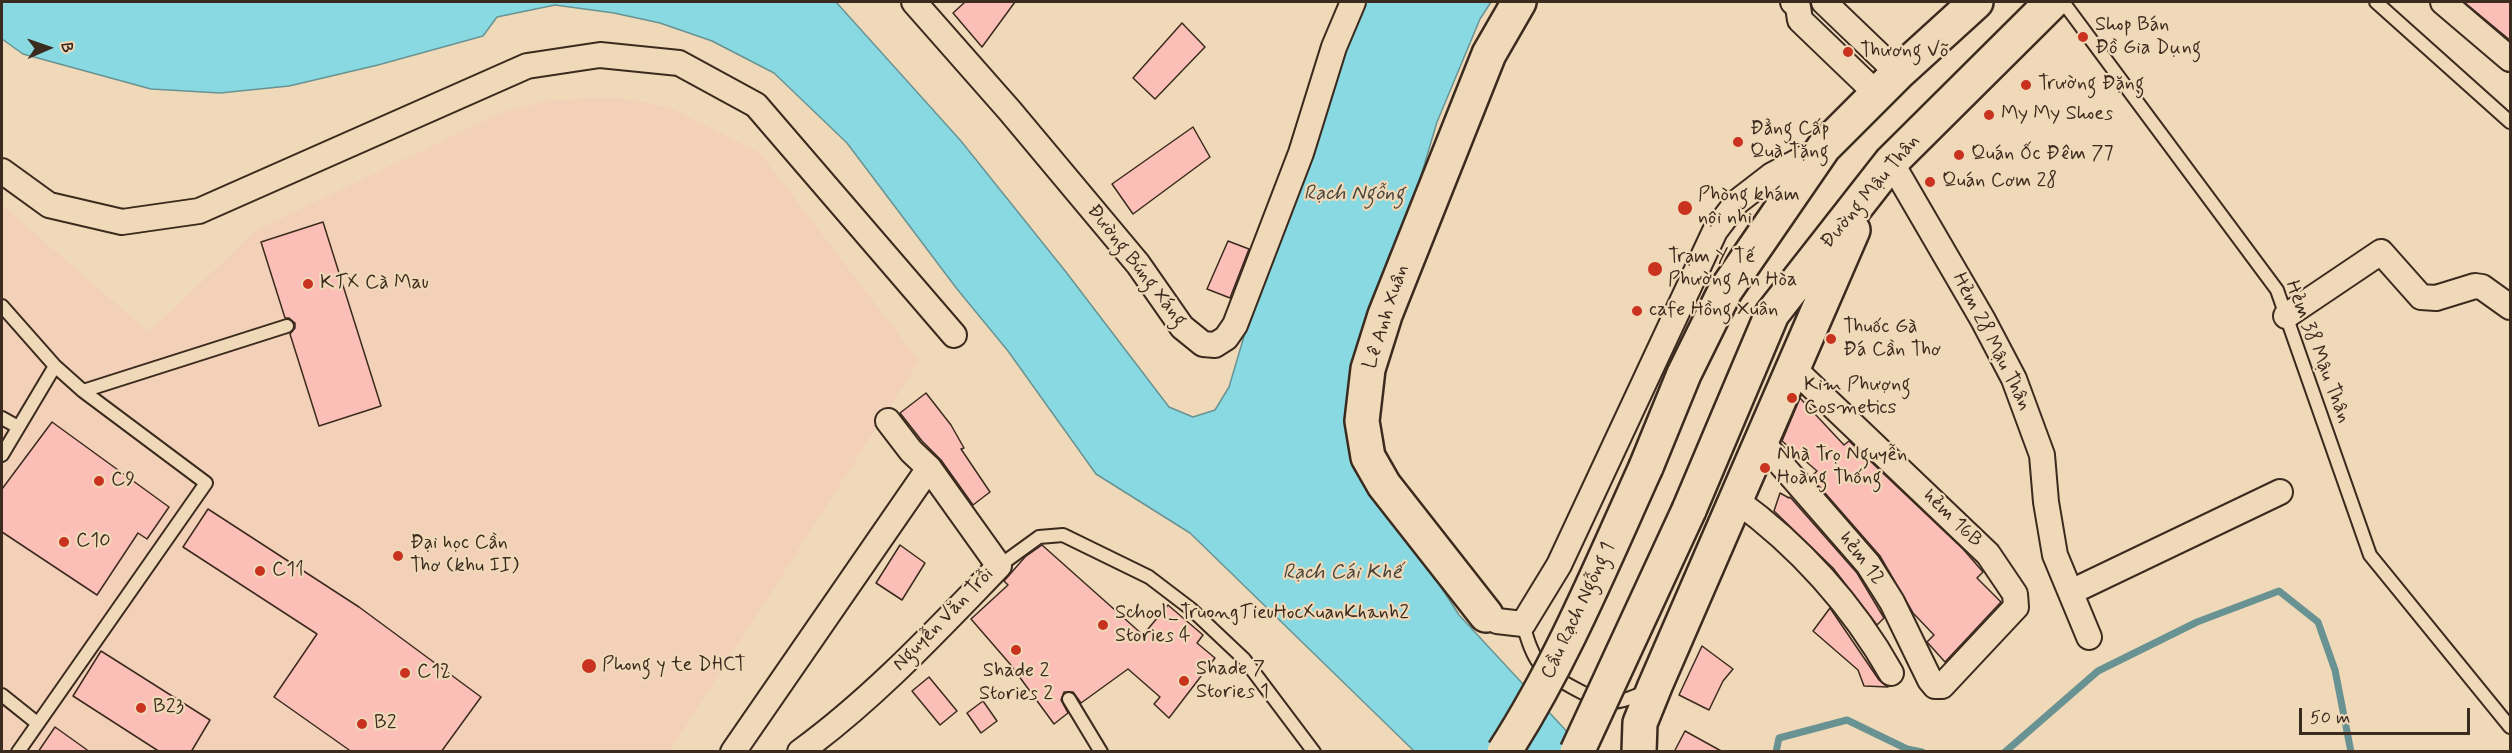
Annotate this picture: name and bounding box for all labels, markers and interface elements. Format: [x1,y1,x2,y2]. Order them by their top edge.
place label: Shop Bán Đồ Gia Dụng [2095,14,2201,61]
north arrow [18,18,78,78]
marker: Shop Bán Đồ Gia Dụng [2076,30,2090,44]
place label: Thương Võ [1860,40,1949,64]
text: B [56,42,77,53]
marker: Thương Võ [1841,45,1855,59]
place label: Trường Đặng [2038,73,2144,97]
marker: Trường Đặng [2019,78,2033,92]
place label: My My Shoes [2001,103,2113,127]
marker: My My Shoes [1982,108,1996,122]
place label: Đẳng Cấp Quà Tặng [1750,118,1829,165]
street label: Đường Mậu Thân [1816,130,1926,254]
marker: Đẳng Cấp Quà Tặng [1731,135,1745,149]
place label: Quán Ốc Đêm 77 [1971,143,2114,167]
marker: Quán Ốc Đêm 77 [1952,148,1966,162]
place label: Quán Cơm 28 [1942,170,2057,194]
marker: Quán Cơm 28 [1923,175,1937,189]
water label: Rạch Ngỗng [1303,182,1405,208]
place label: Phòng khám nội nhi [1698,184,1800,231]
marker: Phòng khám nội nhi [1676,199,1694,217]
street label: Đường Búng Xáng [1081,200,1191,332]
place label: Trạm Y Tế Phường An Hòa [1668,246,1797,293]
marker: Trạm Y Tế Phường An Hòa [1646,260,1664,278]
street label: Lê Anh Xuân [1359,262,1415,372]
street label: Hẻm 28 Mậu Thân [1946,269,2036,415]
place label: KTX Cà Mau [320,272,429,296]
marker: KTX Cà Mau [301,277,315,291]
street label: Hẻm 38 Mậu Thân [2279,277,2355,427]
place label: cafe Hồng Xuân [1649,299,1778,323]
marker: cafe Hồng Xuân [1630,304,1644,318]
place label: Thuốc Gà Đá Cần Thơ [1843,316,1941,363]
marker: Thuốc Gà Đá Cần Thơ [1824,332,1838,346]
place label: Kim Phượng Cosmetics [1804,374,1911,421]
marker: Kim Phượng Cosmetics [1785,391,1799,405]
place label: Nhà Trọ Nguyễn Hoàng Thống [1777,444,1907,491]
marker: Nhà Trọ Nguyễn Hoàng Thống [1758,461,1772,475]
place label: C9 [111,469,135,493]
marker: C9 [92,474,106,488]
street label: hẻm 16B [1917,485,1987,553]
street label: hẻm 12 [1833,528,1889,590]
place label: C10 [76,530,111,554]
place label: Đại học Cần Thơ (khu II) [410,532,519,579]
marker: C10 [57,535,71,549]
street label: Cầu Rạch Ngỗng 1 [1537,539,1621,683]
marker: Đại học Cần Thơ (khu II) [391,549,405,563]
place label: C11 [272,559,304,583]
water label: Rạch Cái Khế [1282,561,1402,587]
street label: Nguyễn Văn Trỗi [888,563,1000,677]
marker: C11 [253,564,267,578]
place label: School_TruongTieuHocXuanKhanh2 Stories 4 [1115,602,1409,649]
marker: School_TruongTieuHocXuanKhanh2 Stories 4 [1096,618,1110,632]
marker: Shade 2 Stories 2 [1009,643,1023,657]
place label: Phong y te DHCT [602,654,746,678]
marker: Phong y te DHCT [580,657,598,675]
place label: Shade 7 Stories 1 [1196,658,1269,705]
place label: Shade 2 Stories 2 [979,660,1053,707]
place label: C12 [417,661,451,685]
marker: C12 [398,666,412,680]
marker: Shade 7 Stories 1 [1177,674,1191,688]
place label: B23 [153,696,184,720]
scale bar [2302,696,2473,734]
marker: B23 [134,701,148,715]
text: 50 m [2310,706,2350,730]
place label: B2 [374,712,396,736]
marker: B2 [355,717,369,731]

